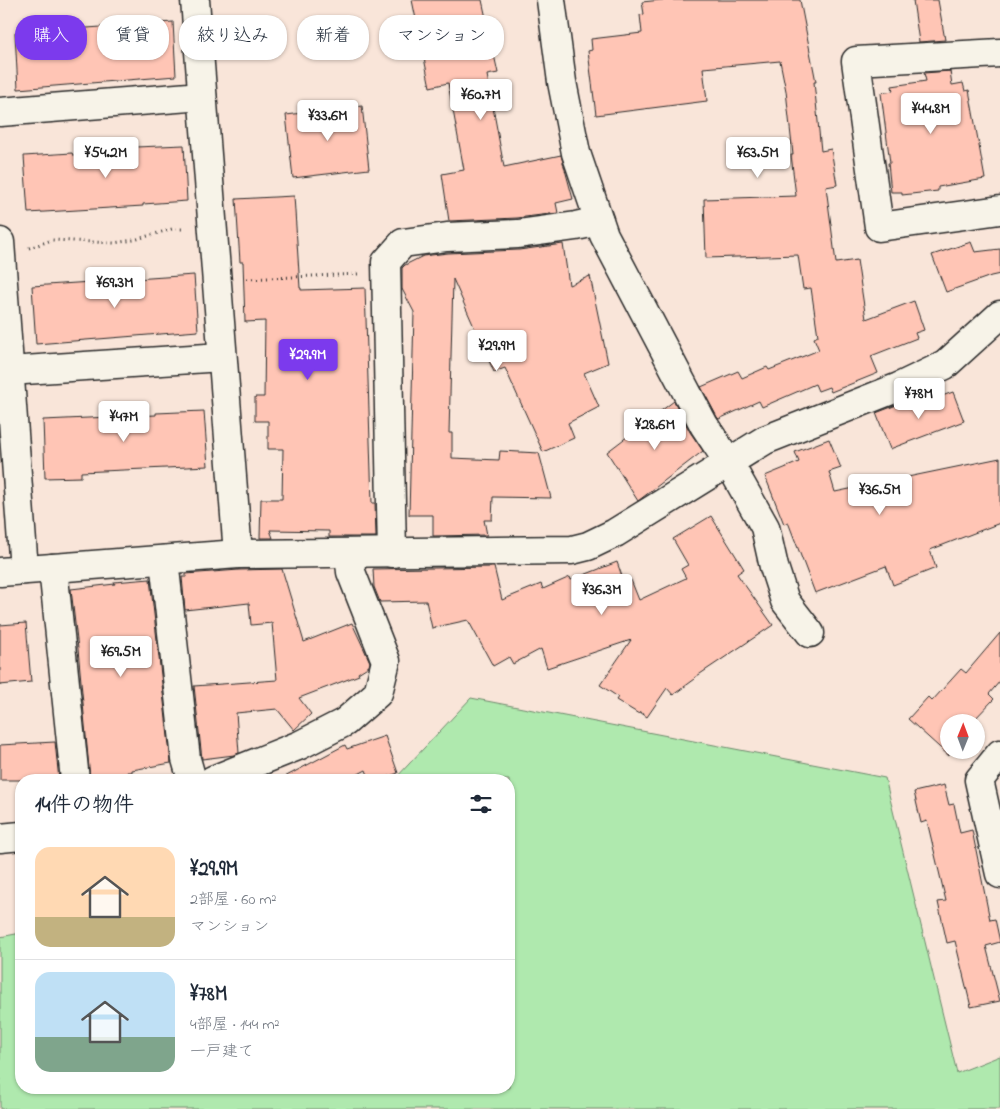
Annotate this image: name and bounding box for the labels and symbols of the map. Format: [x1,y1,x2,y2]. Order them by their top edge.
pin: ¥60.7M [440,78,522,121]
pin: ¥44.8M [890,92,972,135]
pin: ¥33.6M [287,100,369,142]
pin: ¥54.2M [65,136,147,179]
pin: ¥63.5M [717,136,799,179]
pin: ¥69.3M [74,266,156,309]
pin: ¥29.9M [456,330,538,372]
pin: ¥29.9M [267,338,349,381]
pin: ¥78M [889,378,949,420]
pin: ¥47M [94,400,154,443]
pin: ¥28.6M [614,408,696,451]
pin: ¥36.5M [839,474,921,516]
pin: ¥36.3M [561,574,643,616]
pin: ¥69.5M [80,636,162,678]
north arrow [940,714,985,759]

